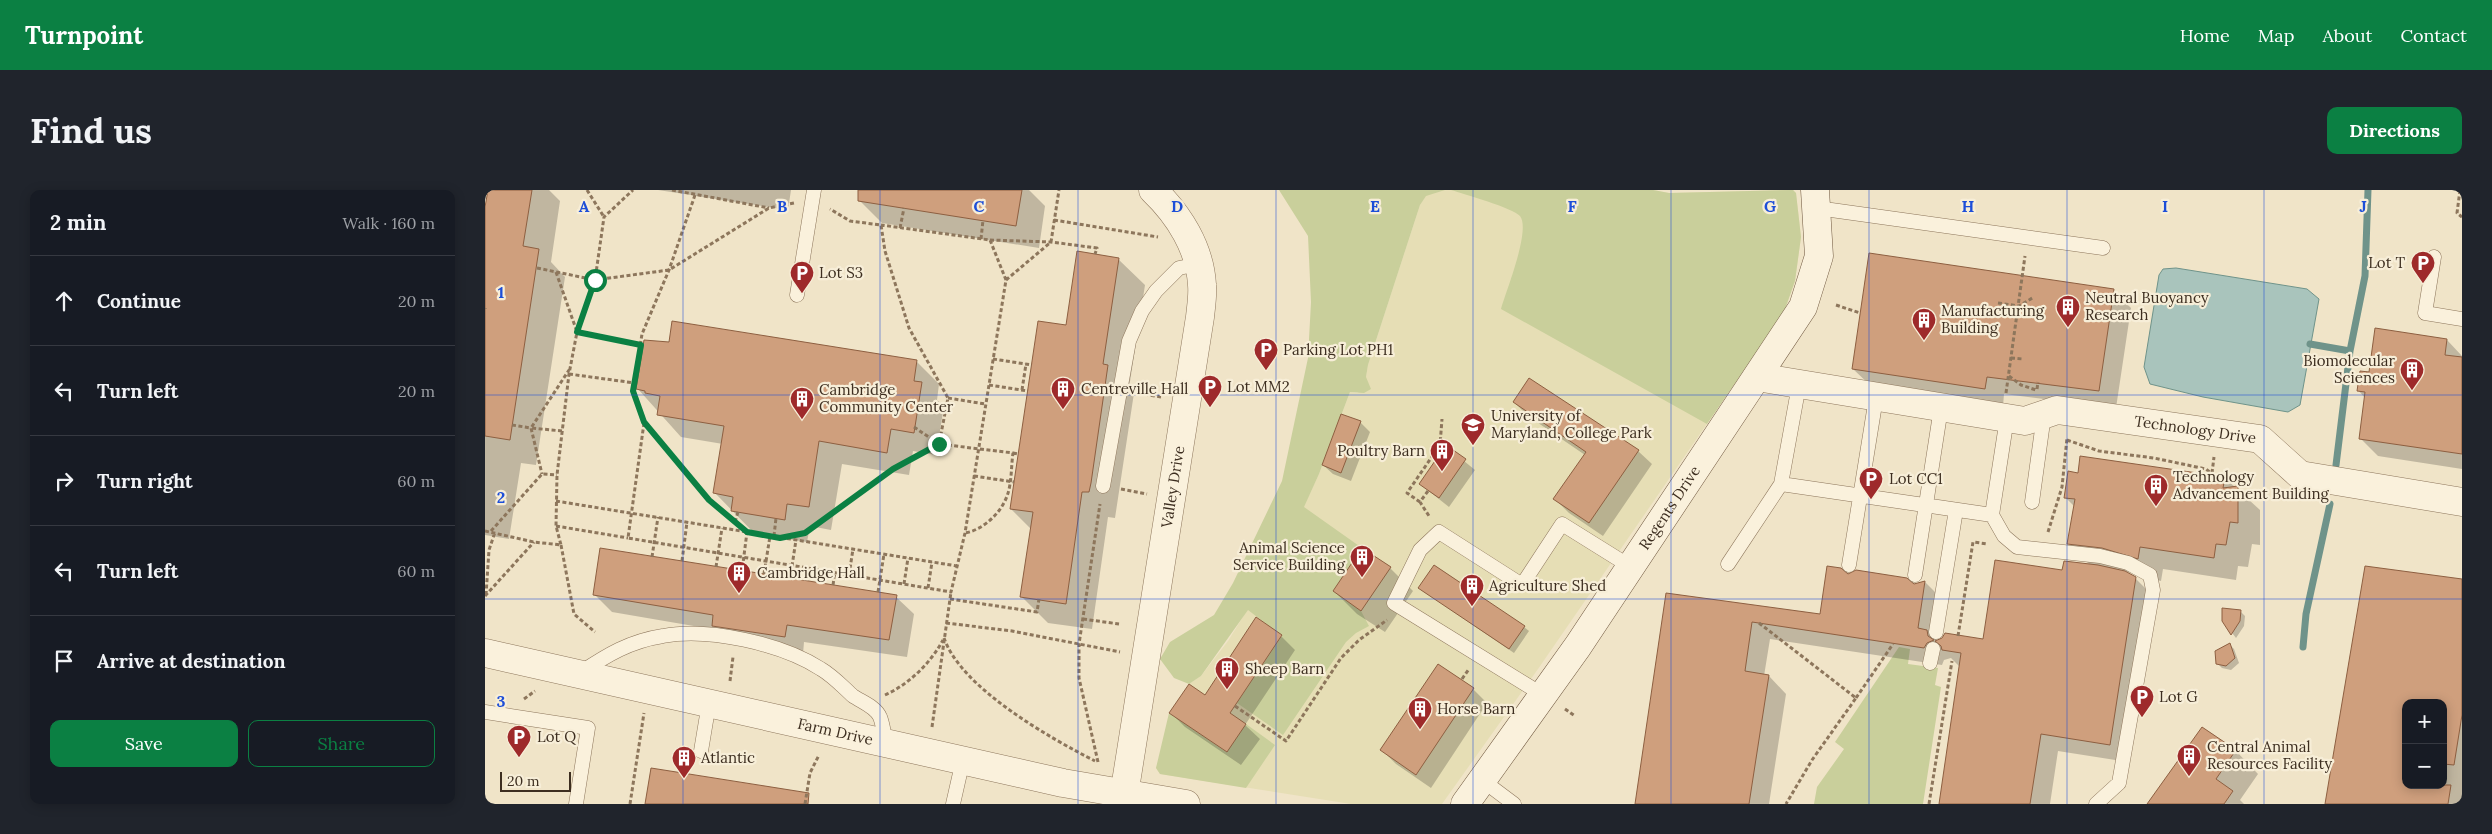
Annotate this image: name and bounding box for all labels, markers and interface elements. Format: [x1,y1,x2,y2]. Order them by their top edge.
text: Turnpoint [25,20,143,51]
text: Home [2180,24,2230,47]
text: Map [2258,24,2294,47]
text: About [2322,24,2372,47]
text: Contact [2400,24,2467,47]
button: Directions [2327,107,2462,154]
text: Find us [30,108,152,153]
text: A [579,196,590,216]
text: B [777,196,788,216]
text: C [973,196,985,216]
text: D [1171,196,1183,216]
text: E [1370,196,1380,216]
text: F [1567,196,1577,216]
text: G [1764,196,1776,216]
text: H [1962,196,1975,216]
text: I [2162,196,2168,216]
text: J [2359,196,2367,216]
text: 2 min [50,209,106,236]
text: Walk · 160 m [343,213,435,233]
parking icon: Lot T [2410,250,2436,284]
place label: Lot T [2368,253,2405,272]
parking icon: Lot S3 [789,260,815,294]
place label: Lot S3 [819,263,863,282]
route start [584,269,607,292]
text: 1 [498,282,504,302]
icon: ahead [50,287,78,315]
place label: Neutral Buoyancy Research [2085,288,2209,324]
text: Continue [97,289,181,313]
text: 20 m [398,291,435,311]
building icon: Neutral Buoyancy Research [2055,294,2081,328]
place label: Manufacturing Building [1941,301,2045,337]
building icon: Manufacturing Building [1911,307,1937,341]
parking icon: Parking Lot PH1 [1253,337,1279,371]
place label: Parking Lot PH1 [1283,340,1393,359]
place label: Biomolecular Sciences [2303,351,2395,387]
building icon: Biomolecular Sciences [2399,357,2425,391]
parking icon: Lot MM2 [1197,374,1223,408]
building icon: Centreville Hall [1050,376,1076,410]
icon: left [50,377,78,405]
place label: Lot MM2 [1227,377,1290,396]
text: Turn left [97,379,178,403]
place label: Centreville Hall [1081,379,1188,398]
place label: Cambridge Community Center [819,380,954,416]
text: 20 m [398,381,435,401]
building icon: Cambridge Community Center [789,386,815,420]
place label: University of Maryland, College Park [1491,406,1652,442]
street label: Technology Drive [2133,411,2257,447]
school or university icon: University of Maryland, College Park [1460,412,1486,446]
route end [928,433,951,456]
building icon: Poultry Barn [1429,438,1455,472]
place label: Poultry Barn [1337,441,1425,460]
street label: Valley Drive [1156,444,1188,530]
street label: Regents Drive [1634,462,1704,553]
parking icon: Lot CC1 [1858,466,1884,500]
icon: right [50,467,78,495]
place label: Technology Advancement Building [2172,467,2330,503]
text: Turn right [97,469,193,493]
place label: Lot CC1 [1889,469,1943,488]
text: 60 m [397,471,435,491]
building icon: Technology Advancement Building [2143,473,2169,507]
text: 2 [497,487,505,507]
place label: Animal Science Service Building [1233,538,1346,574]
building icon: Animal Science Service Building [1349,544,1375,578]
icon: left [50,557,78,585]
text: Turn left [97,559,178,583]
building icon: Cambridge Hall [726,560,752,594]
text: 60 m [397,561,435,581]
place label: Cambridge Hall [757,563,865,582]
building icon: Agriculture Shed [1459,573,1485,607]
place label: Agriculture Shed [1488,576,1606,595]
icon: arrive [50,647,78,675]
text: Arrive at destination [97,649,286,673]
building icon: Sheep Barn [1214,656,1240,690]
place label: Sheep Barn [1245,659,1324,678]
parking icon: Lot G [2129,684,2155,718]
place label: Lot G [2159,687,2198,706]
text: 3 [497,691,506,711]
building icon: Horse Barn [1407,696,1433,730]
place label: Horse Barn [1437,699,1515,718]
map controls [2402,699,2447,789]
button: + [2402,699,2447,744]
street label: Farm Drive [796,714,875,749]
button: Save [50,720,238,767]
button: Share [248,720,435,767]
parking icon: Lot Q [506,724,532,758]
place label: Lot Q [537,727,576,746]
place label: Central Animal Resources Facility [2207,737,2332,773]
building icon: Central Animal Resources Facility [2176,743,2202,777]
button: − [2402,744,2447,789]
building icon: Atlantic [671,745,697,779]
place label: Atlantic [700,748,755,767]
scale bar [500,769,571,792]
text: 20 m [507,772,539,790]

